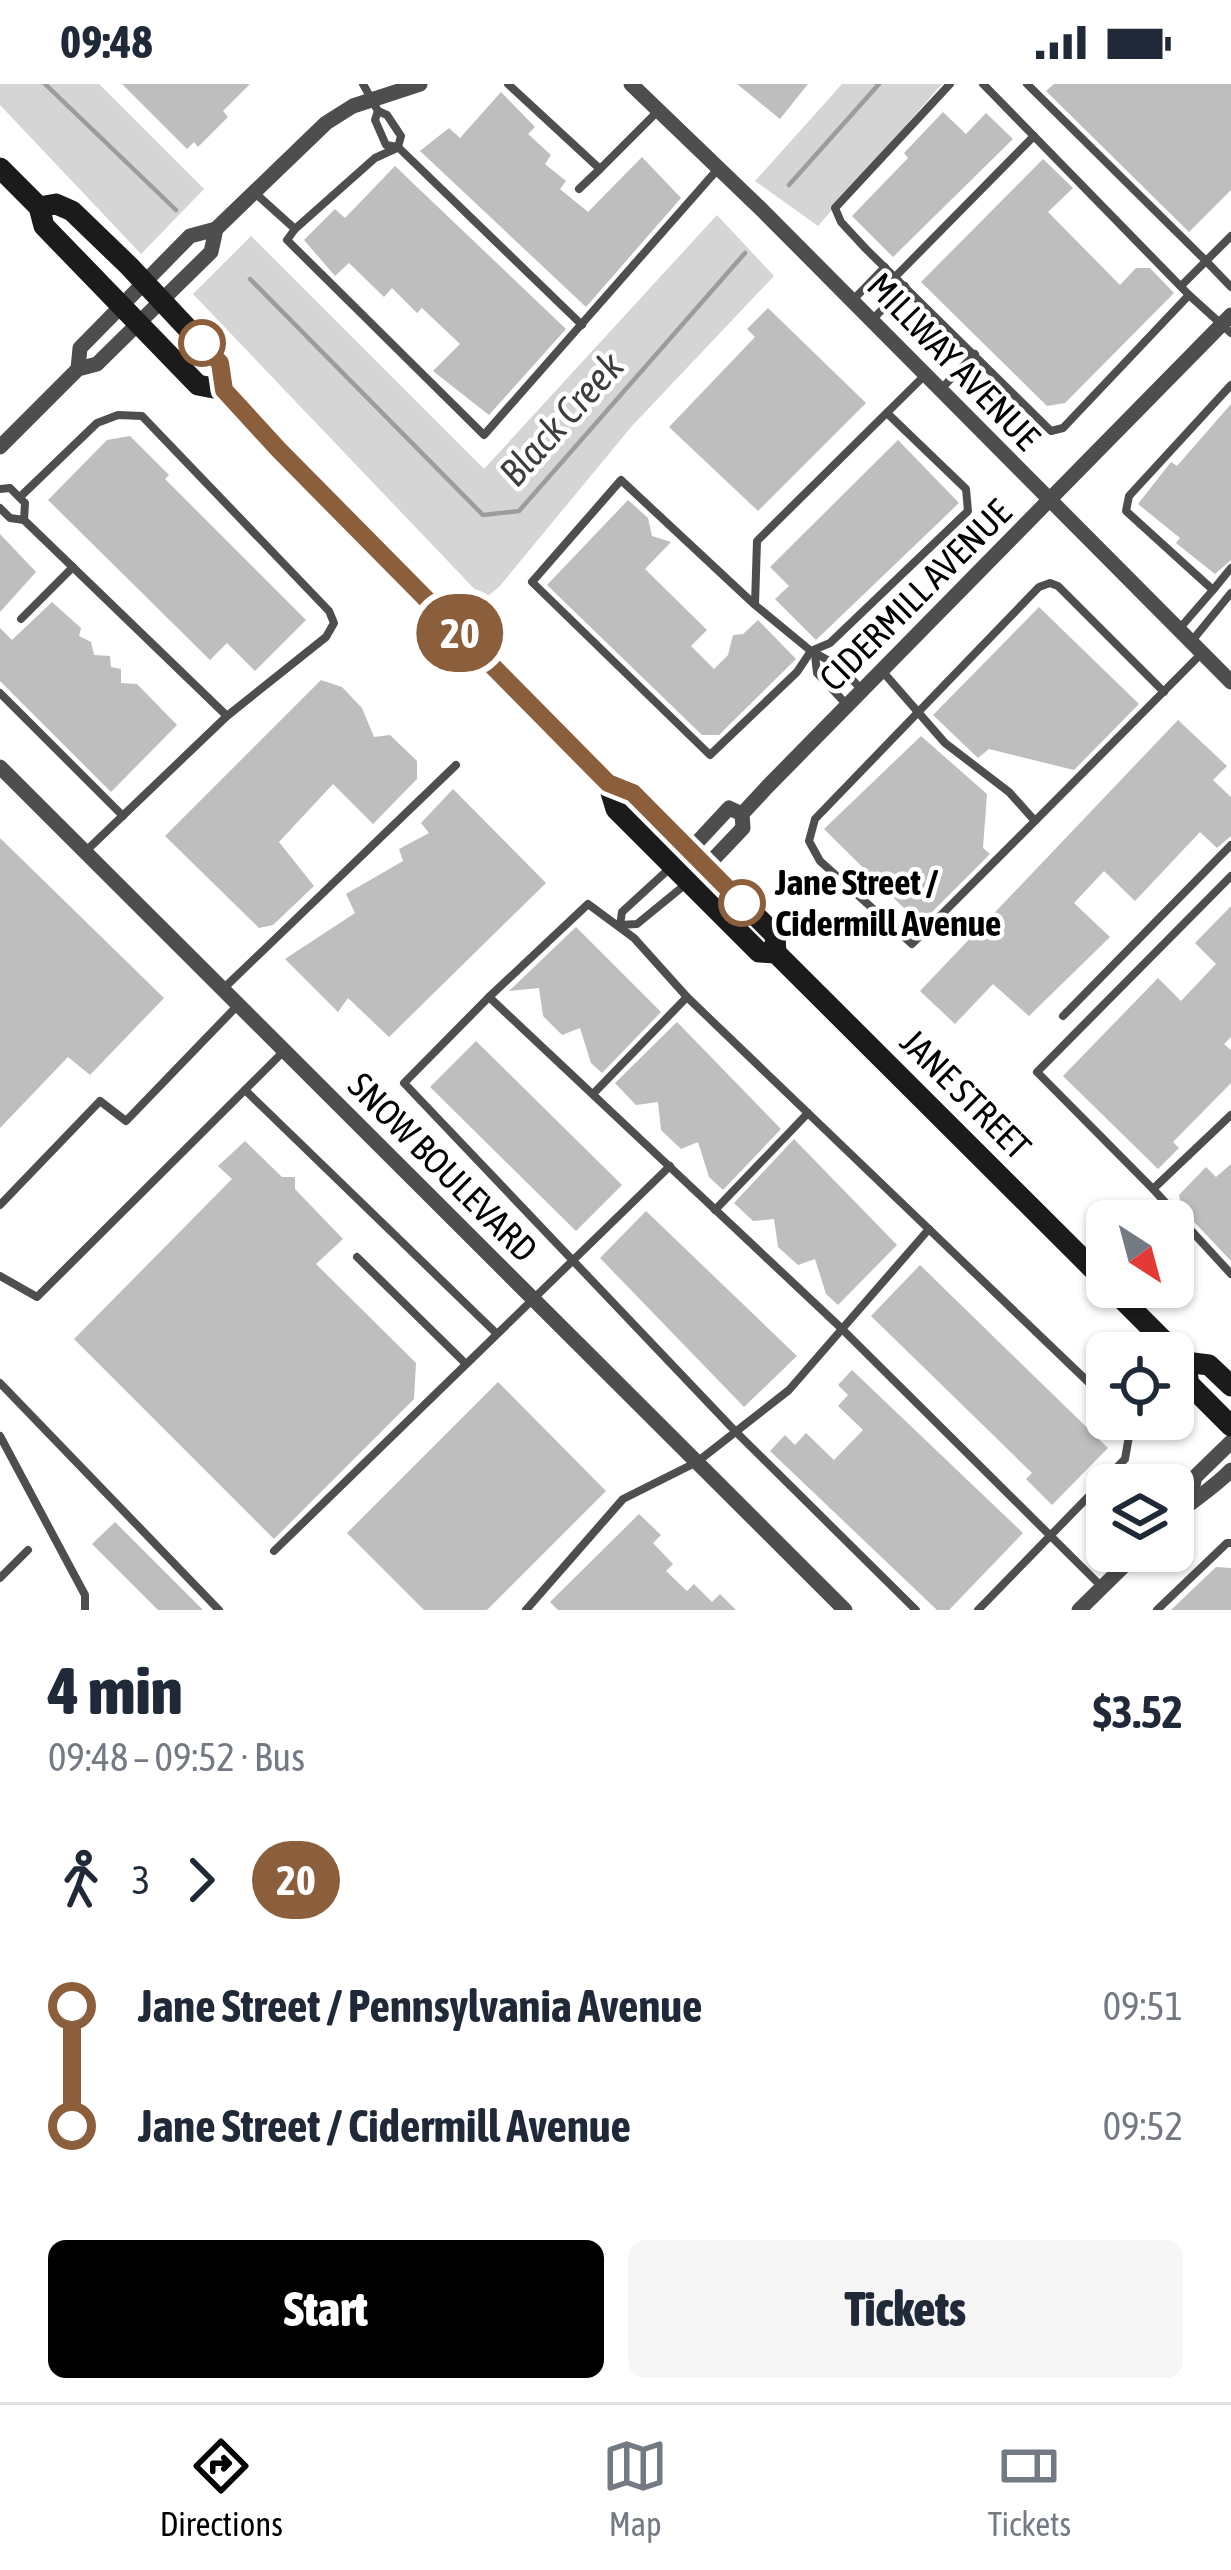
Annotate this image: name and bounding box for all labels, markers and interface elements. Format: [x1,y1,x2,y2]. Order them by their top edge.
text: 09:48 [60,16,153,68]
street label: MILLWAY AVENUE [859,264,1049,458]
unlabelled marker [180,321,224,365]
water label: Black Creek [490,343,632,494]
street label: CIDERMILL AVENUE [811,491,1019,699]
line badge: 20 [406,594,514,672]
text: 20 [440,609,480,657]
place label: Jane Street / Cidermill Avenue [774,861,1001,944]
marker: Jane Street / Cidermill Avenue [720,881,764,925]
street label: JANE STREET [892,1020,1040,1168]
street label: SNOW BOULEVARD [340,1064,546,1270]
north arrow [1086,1200,1194,1308]
map controls [1086,1200,1194,1572]
button: locate [1086,1332,1194,1440]
button: layers [1086,1464,1194,1572]
text: 4 min [48,1652,183,1728]
text: $3.52 [1093,1686,1183,1738]
text: 09:48 – 09:52 · Bus [48,1735,305,1779]
icon: walk [48,1847,114,1913]
icon: forward [168,1847,234,1913]
text: 20 [276,1856,316,1904]
text: 3 [132,1858,150,1902]
text: Jane Street / Pennsylvania Avenue [138,1980,702,2032]
text: 09:51 [1103,1984,1183,2028]
text: Jane Street / Cidermill Avenue [138,2100,631,2152]
text: 09:52 [1103,2104,1183,2148]
button: Start [48,2240,604,2378]
button: Tickets [628,2240,1183,2378]
tab: Directions [160,2433,283,2543]
tab: Map [602,2433,668,2543]
tab: Tickets [988,2433,1071,2543]

